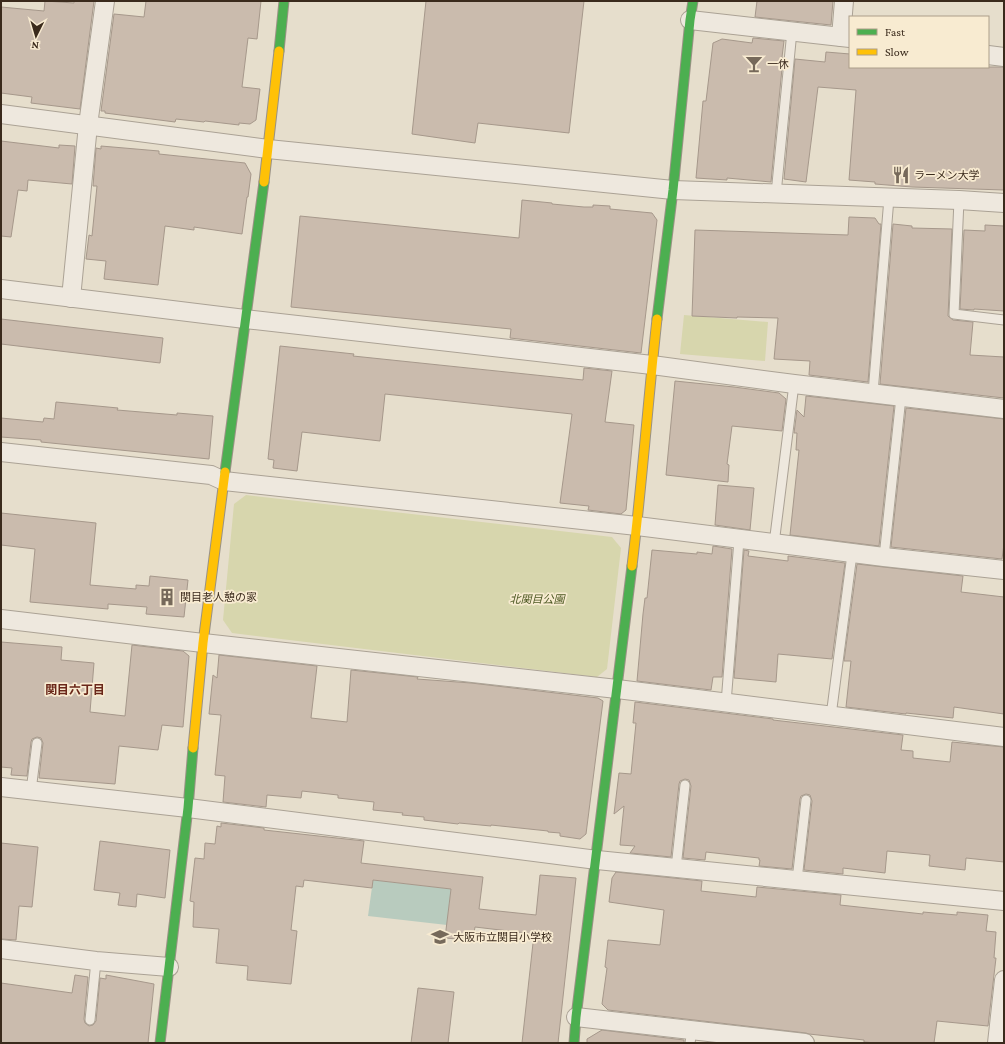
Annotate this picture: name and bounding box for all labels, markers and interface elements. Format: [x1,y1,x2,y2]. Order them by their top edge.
north arrow [16,16,56,56]
legend [849,16,989,68]
text: Fast [885,25,906,39]
text: N [30,40,39,52]
text: Slow [885,45,909,59]
bar icon: 一休 [744,54,764,74]
place label: 一休 [767,58,789,70]
restaurant icon: ラーメン大学 [891,165,911,185]
place label: ラーメン大学 [914,169,980,181]
building icon: 関目老人憩の家 [157,587,177,607]
place label: 関目老人憩の家 [180,591,257,603]
park label: 北関目公園 [510,593,566,605]
district label: 関目六丁目 [45,683,105,697]
school or university icon: 大阪市立関目小学校 [430,927,450,947]
place label: 大阪市立関目小学校 [453,931,552,943]

